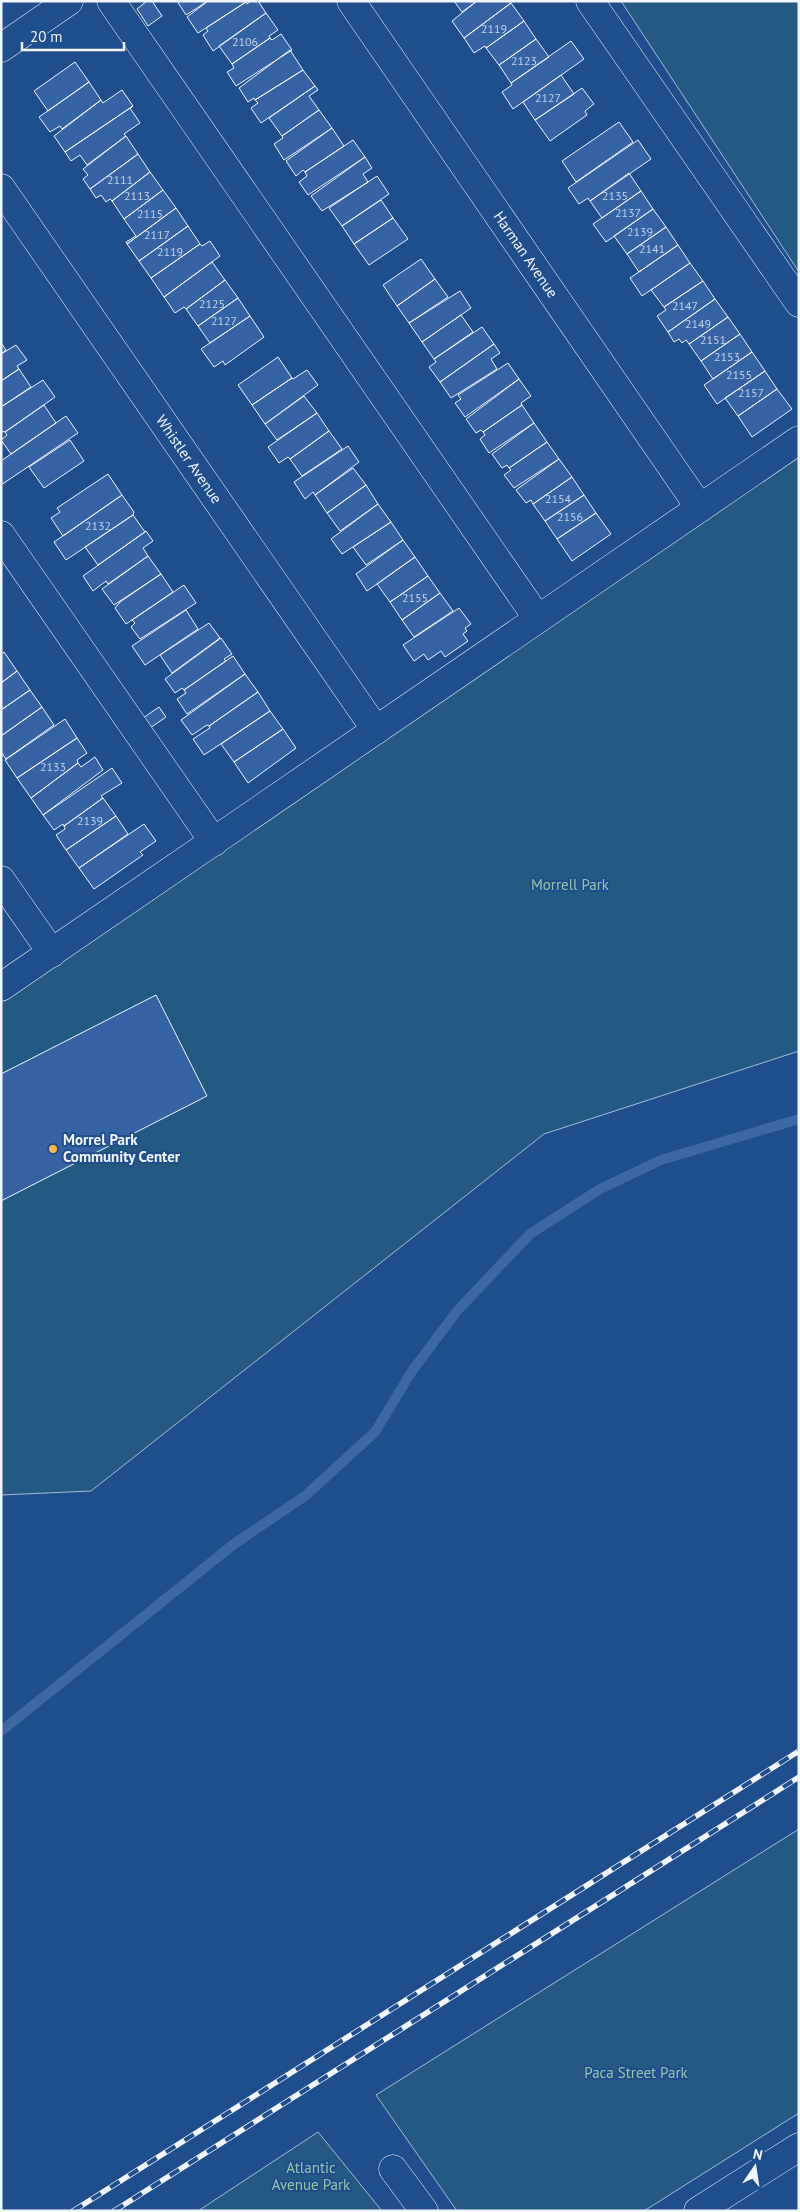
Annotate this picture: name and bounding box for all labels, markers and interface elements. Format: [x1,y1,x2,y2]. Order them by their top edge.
scale bar [22,20,125,52]
house number: 2119 [481,21,507,36]
text: 20 m [30,27,63,46]
house number: 2106 [232,34,258,49]
house number: 2123 [511,53,537,68]
house number: 2127 [535,90,561,105]
house number: 2111 [107,172,133,187]
house number: 2113 [124,188,150,203]
house number: 2135 [602,188,628,203]
house number: 2137 [615,205,641,220]
house number: 2115 [137,206,163,221]
street label: Harman Avenue [490,207,562,301]
house number: 2139 [627,224,653,239]
house number: 2117 [144,227,170,242]
house number: 2141 [639,241,665,256]
house number: 2119 [157,244,183,259]
house number: 2125 [199,296,225,311]
house number: 2147 [672,298,698,313]
house number: 2127 [211,313,237,328]
house number: 2149 [685,316,711,331]
house number: 2151 [700,332,726,347]
house number: 2153 [714,349,740,364]
house number: 2155 [726,367,752,382]
house number: 2157 [738,385,764,400]
street label: Whistler Avenue [152,411,226,507]
house number: 2154 [545,491,572,506]
house number: 2156 [557,509,583,524]
house number: 2132 [85,518,111,533]
house number: 2155 [402,590,428,605]
house number: 2133 [40,759,66,774]
house number: 2139 [77,813,103,828]
park label: Morrell Park [531,875,610,894]
place label: Morrel Park Community Center [63,1130,181,1166]
marker: Morrel Park Community Center [47,1143,59,1155]
park label: Paca Street Park [584,2063,689,2082]
north arrow [730,2142,780,2192]
text: N [751,2145,764,2164]
park label: Atlantic Avenue Park [272,2158,351,2194]

